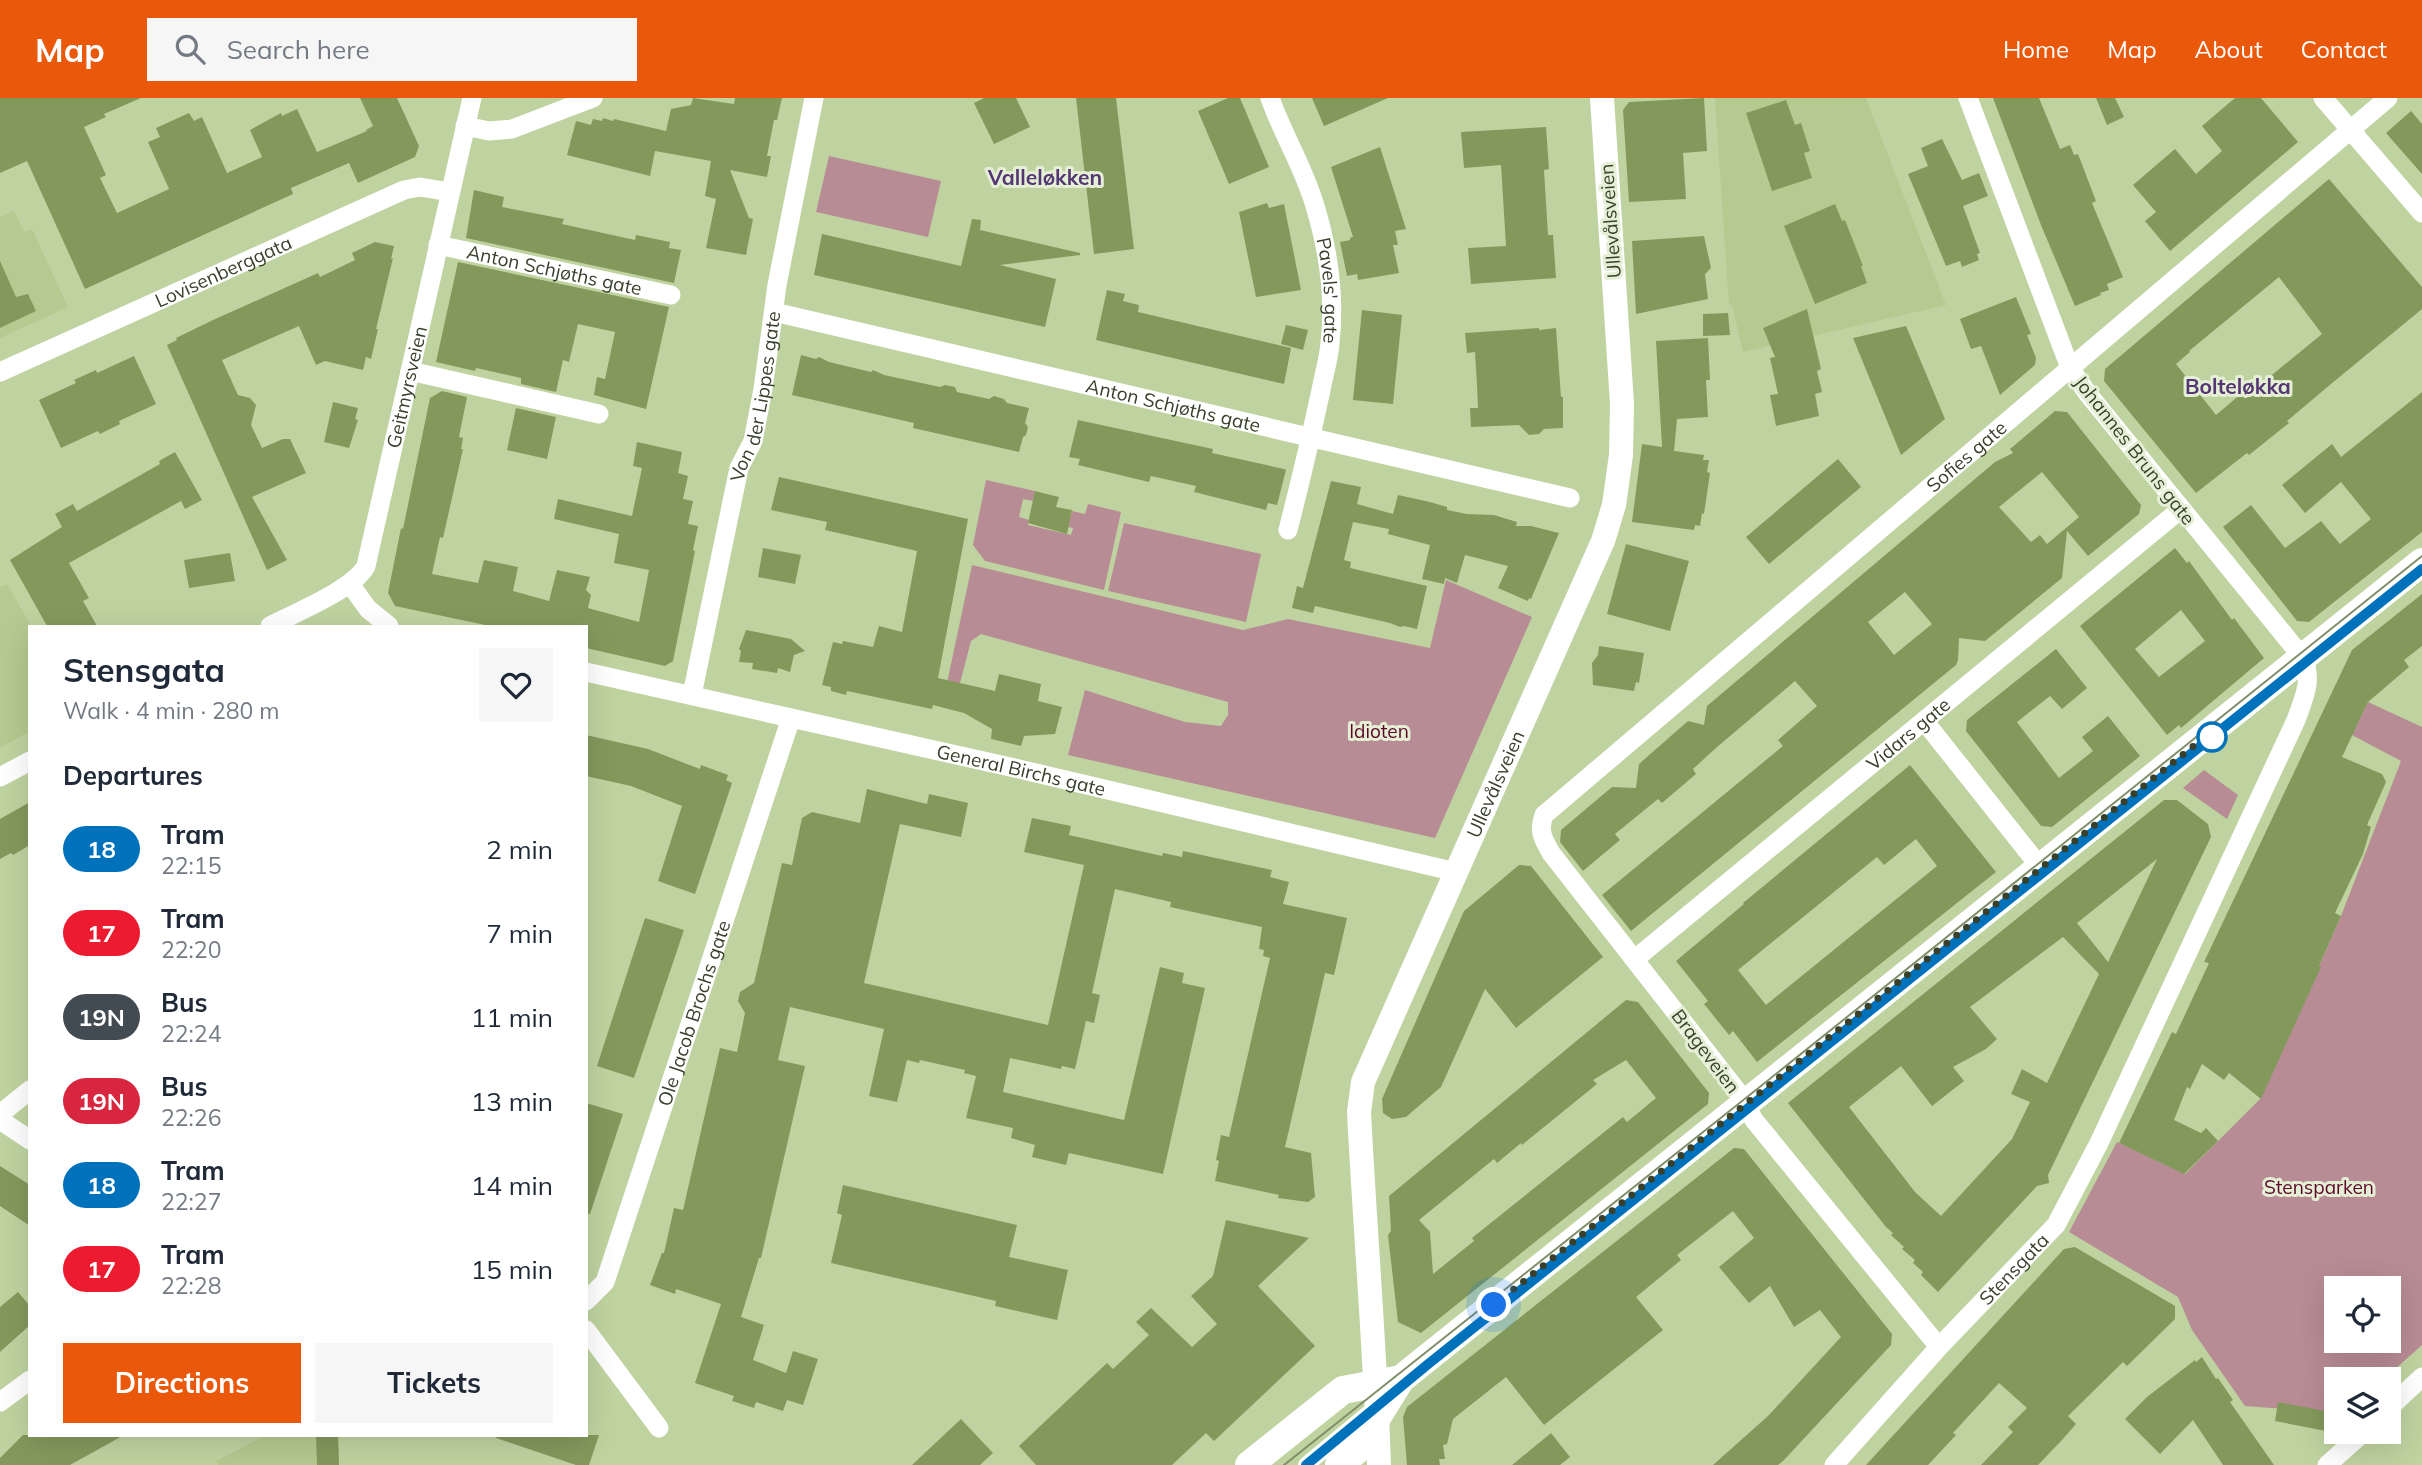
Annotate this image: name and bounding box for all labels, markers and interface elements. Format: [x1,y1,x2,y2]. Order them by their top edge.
search box [147,18,637,81]
text: Map [35,29,105,70]
icon: search [171,30,209,68]
text: Search here [227,33,370,66]
text: Home [2003,34,2069,64]
text: Map [2107,34,2157,64]
text: About [2195,34,2263,64]
text: Contact [2301,34,2387,64]
street label: Ullevålsveien [1594,163,1626,279]
district label: Valleløkken [987,164,1102,190]
street label: Lovisenberggata [151,230,296,313]
street label: Pavels' gate [1311,235,1344,345]
street label: Anton Schjøths gate [465,240,644,300]
street label: Von der Lippes gate [725,310,785,483]
street label: Geitmyrsveien [381,324,432,450]
street label: Johannes Bruns gate [2069,371,2201,529]
street label: Anton Schjøths gate [1084,373,1263,437]
district label: Bolteløkka [2185,373,2291,399]
street label: Sofies gate [1921,415,2011,497]
button: heart [479,648,553,722]
text: Stensgata [63,649,225,690]
street label: Vidars gate [1861,692,1955,775]
text: Walk · 4 min · 280 m [63,696,280,725]
park label: Idioten [1349,719,1409,743]
unlabelled marker [2197,722,2227,752]
street label: Ullevålsveien [1461,727,1529,841]
street label: General Birchs gate [934,739,1108,801]
text: Departures [63,759,203,792]
text: Tram [161,818,225,851]
text: 2 min [486,833,553,866]
text: 18 [87,834,116,864]
text: 22:15 [161,851,221,880]
text: Tram [161,902,225,935]
text: 7 min [486,917,553,950]
street label: Ole Jacob Brochs gate [652,917,735,1109]
text: 17 [87,918,116,948]
text: 22:20 [161,935,221,964]
text: Bus [161,986,207,1019]
text: 11 min [471,1001,553,1034]
text: 19N [78,1002,125,1032]
street label: Brageveien [1667,1004,1745,1098]
text: 22:24 [161,1019,221,1048]
text: Bus [161,1070,207,1103]
text: 13 min [471,1085,553,1118]
text: 19N [78,1086,125,1116]
text: 22:26 [161,1103,221,1132]
text: Tram [161,1154,225,1187]
text: 14 min [471,1169,553,1202]
text: 18 [87,1170,116,1200]
park label: Stensparken [2264,1175,2374,1199]
text: 22:27 [161,1187,221,1216]
street label: Stensgata [1974,1228,2054,1310]
text: Tram [161,1238,225,1271]
text: 15 min [471,1253,553,1286]
text: 17 [87,1254,116,1284]
text: 22:28 [161,1271,221,1300]
map controls [2324,1276,2401,1444]
button: locate [2324,1276,2401,1353]
your location [1476,1287,1511,1322]
button: Directions [63,1343,301,1423]
button: Tickets [315,1343,553,1423]
button: layers [2324,1367,2401,1444]

